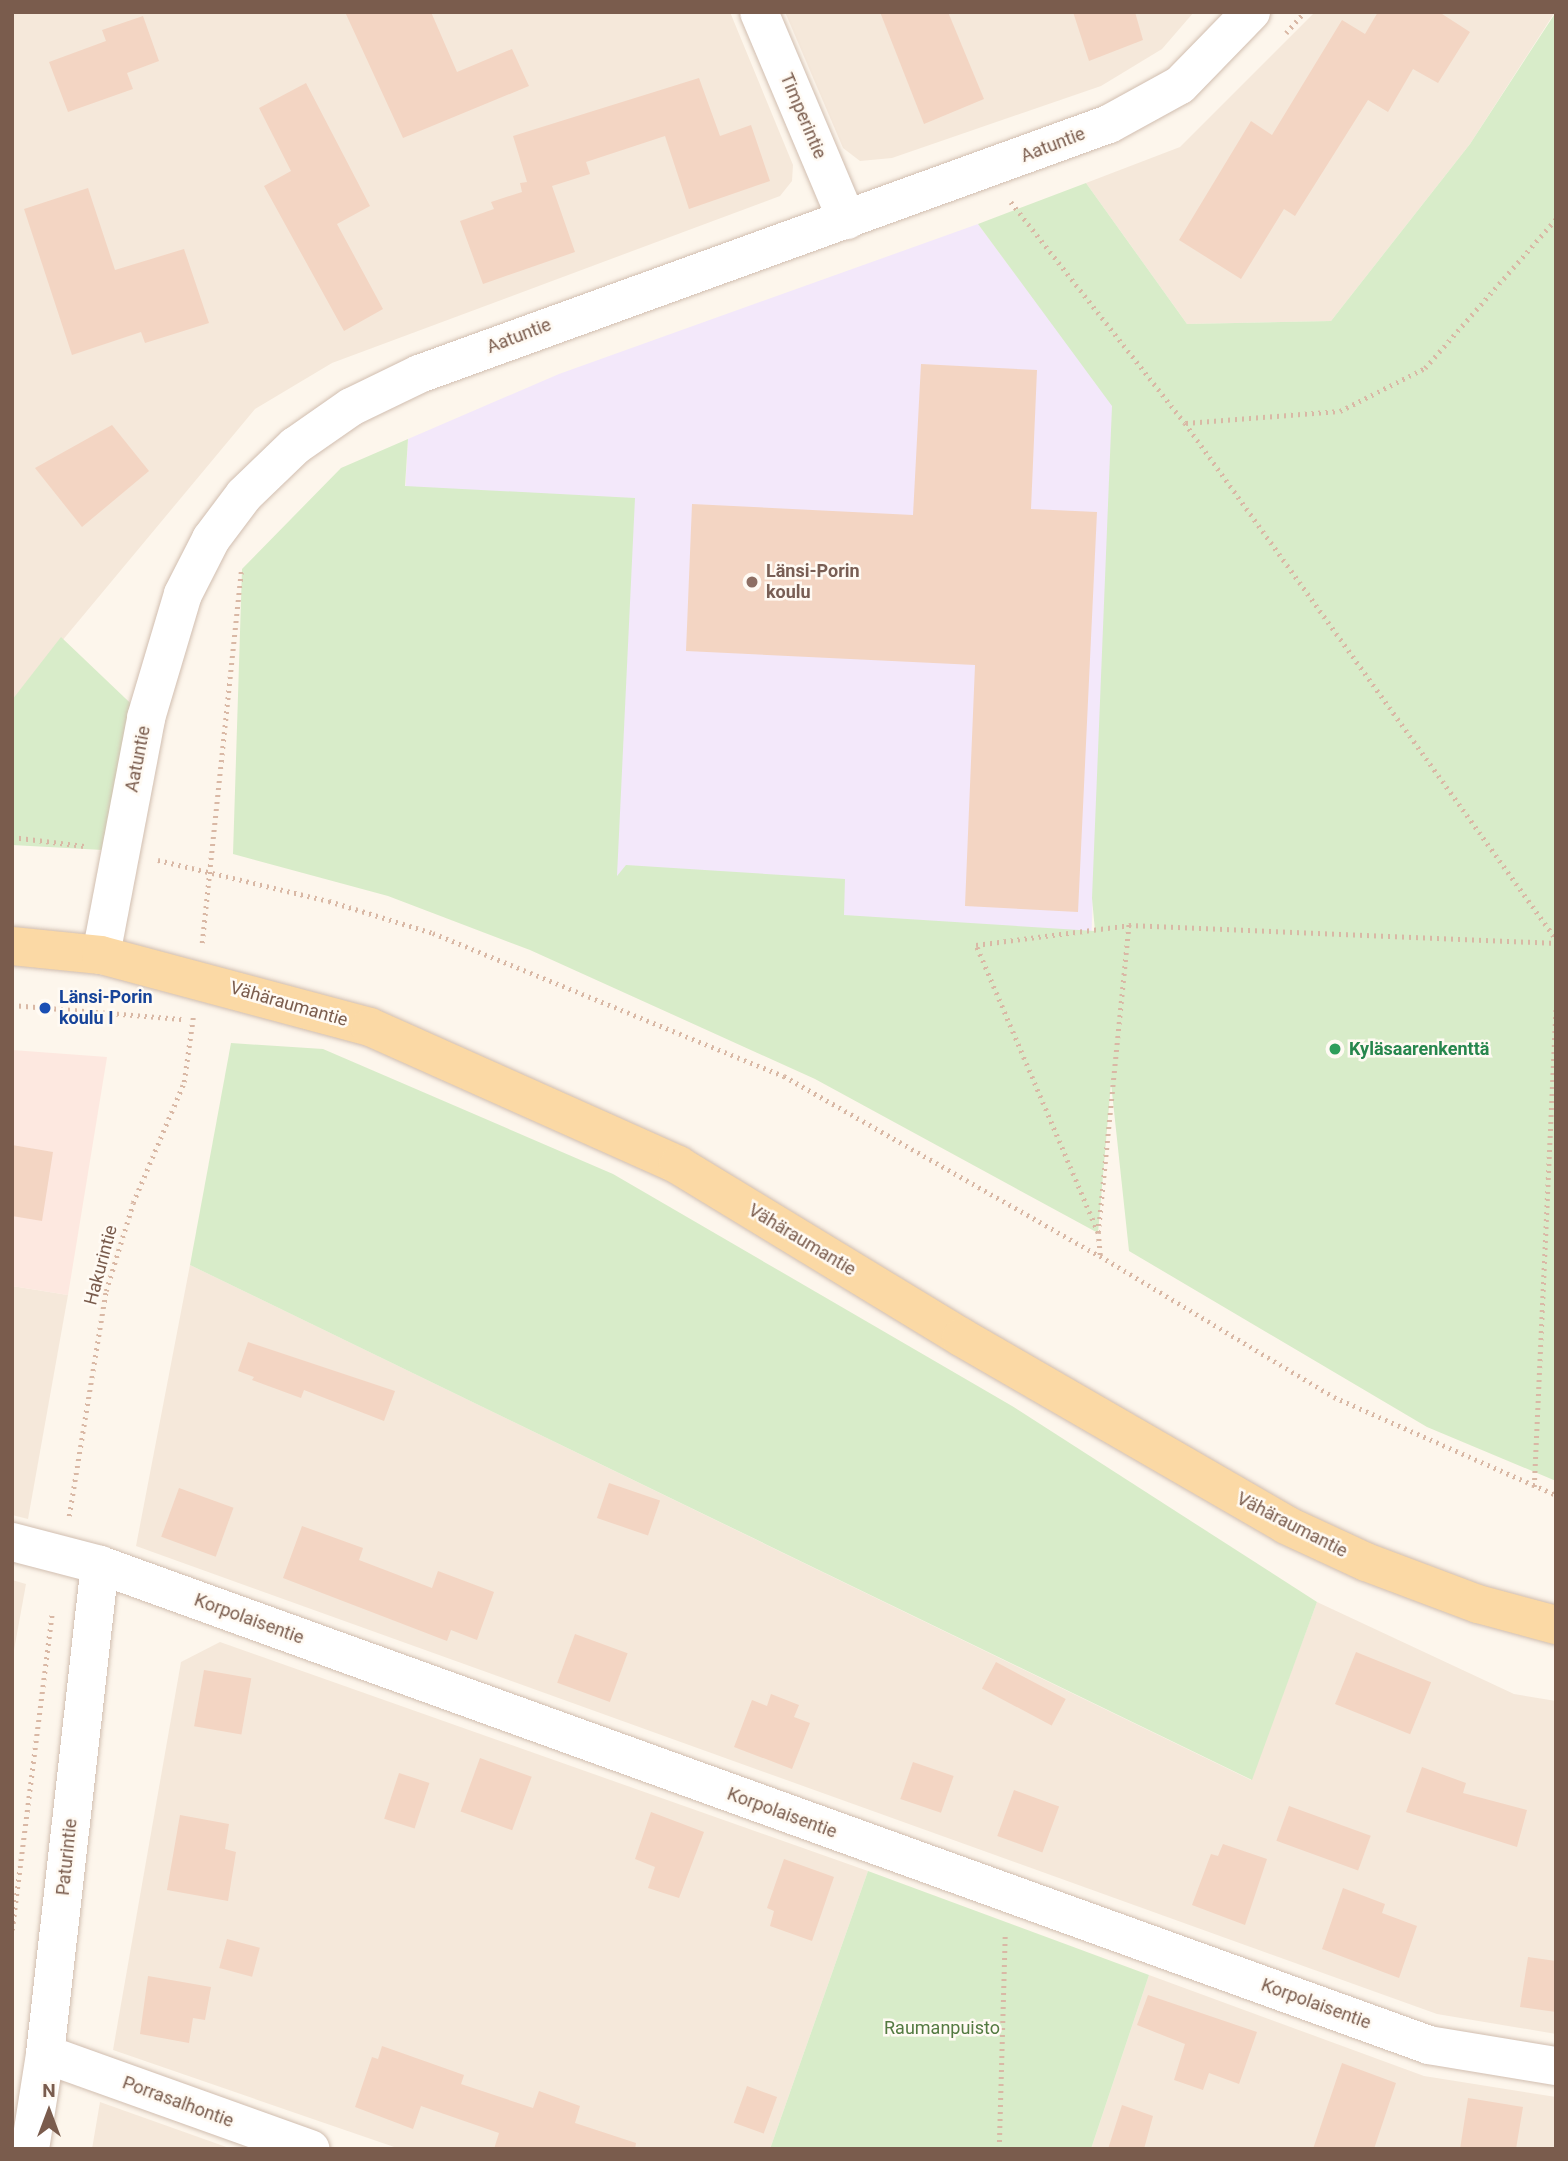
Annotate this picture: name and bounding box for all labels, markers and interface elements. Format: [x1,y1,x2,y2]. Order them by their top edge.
street label: Timperintie [775,70,831,162]
street label: Aatuntie [1018,123,1088,167]
street label: Aatuntie [484,314,554,358]
place label: Länsi-Porin koulu [766,561,860,604]
marker: Länsi-Porin koulu [744,574,760,590]
street label: Aatuntie [121,724,155,794]
street label: Vähäraumantie [228,977,350,1031]
place label: Länsi-Porin koulu I [59,987,153,1030]
marker: Länsi-Porin koulu I [37,1000,53,1016]
place label: Kyläsaarenkenttä [1349,1038,1489,1060]
marker: Kyläsaarenkenttä [1327,1041,1343,1057]
street label: Vähäraumantie [744,1199,860,1281]
street label: Hakurintie [80,1223,122,1307]
street label: Vähäraumantie [1233,1488,1351,1562]
street label: Korpolaisentie [191,1589,307,1649]
street label: Korpolaisentie [724,1783,840,1843]
street label: Paturintie [52,1818,82,1896]
street label: Korpolaisentie [1258,1974,1374,2034]
park label: Raumanpuisto [884,2017,1000,2039]
street label: Porrasalhontie [120,2072,236,2132]
north arrow [14,2077,84,2147]
text: N [42,2079,56,2102]

